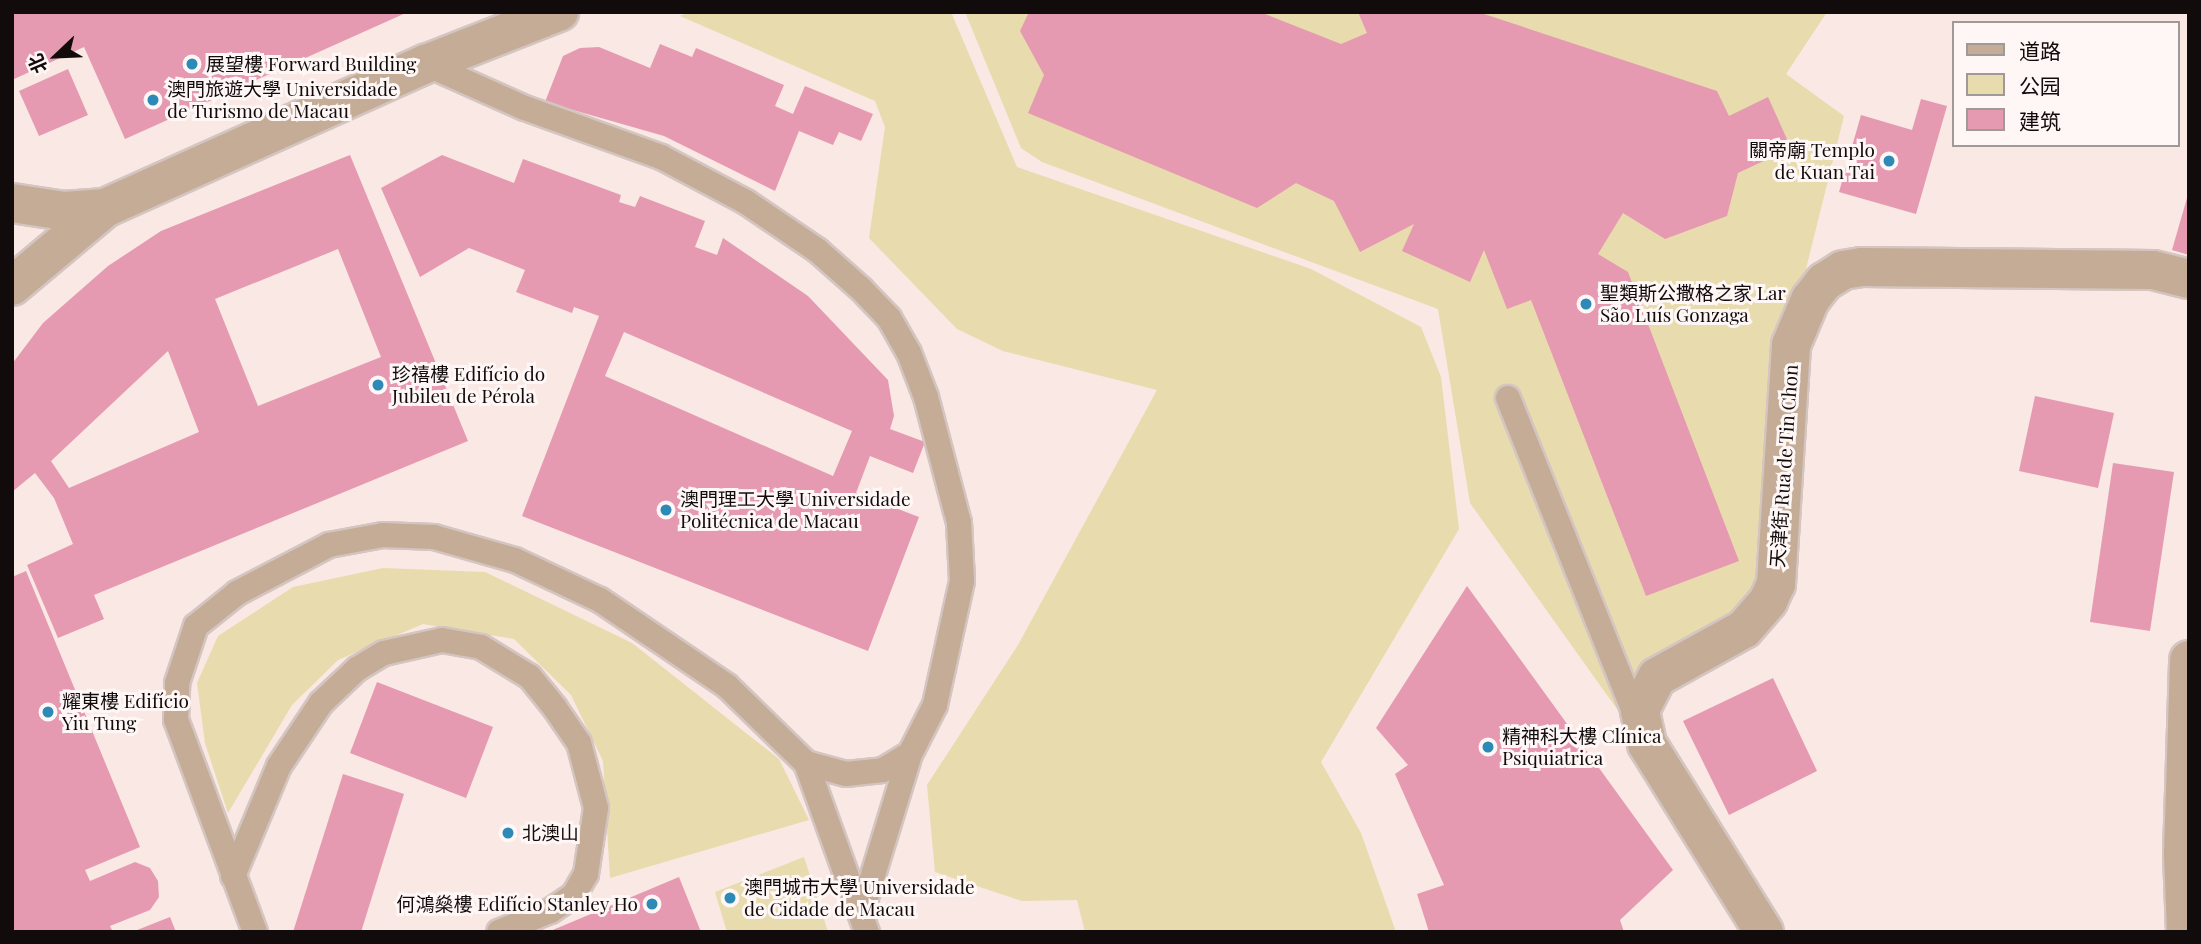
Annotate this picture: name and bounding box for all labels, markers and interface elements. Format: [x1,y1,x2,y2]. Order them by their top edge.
north arrow [21,21,91,91]
legend [1952,21,2180,147]
text: 道路 [2019,36,2061,64]
text: 北 [21,50,52,78]
place label: 展望樓 Forward Building [206,53,416,75]
marker: 展望樓 Forward Building [184,56,200,72]
text: 公园 [2019,71,2061,99]
place label: 澳門旅遊大學 Universidade de Turismo de Macau [167,78,398,122]
marker: 澳門旅遊大學 Universidade de Turismo de Macau [145,92,161,108]
text: 建筑 [2019,106,2061,134]
place label: 關帝廟 Templo de Kuan Tai [1749,139,1875,183]
marker: 關帝廟 Templo de Kuan Tai [1881,153,1897,169]
place label: 聖類斯公撒格之家 Lar São Luís Gonzaga [1600,282,1786,326]
marker: 聖類斯公撒格之家 Lar São Luís Gonzaga [1578,296,1594,312]
place label: 珍禧樓 Edifício do Jubileu de Pérola [392,363,545,407]
street label: 天津街 Rua de Tin Chon [1766,363,1802,569]
marker: 珍禧樓 Edifício do Jubileu de Pérola [370,377,386,393]
place label: 澳門理工大學 Universidade Politécnica de Macau [680,488,911,532]
marker: 澳門理工大學 Universidade Politécnica de Macau [658,502,674,518]
place label: 耀東樓 Edifício Yiu Tung [62,690,189,734]
marker: 耀東樓 Edifício Yiu Tung [40,704,56,720]
place label: 精神科大樓 Clínica Psiquiatrica [1502,725,1661,769]
marker: 精神科大樓 Clínica Psiquiatrica [1480,739,1496,755]
place label: 北澳山 [522,822,579,844]
marker: 北澳山 [500,825,516,841]
place label: 澳門城市大學 Universidade de Cidade de Macau [744,876,975,920]
marker: 澳門城市大學 Universidade de Cidade de Macau [722,890,738,906]
place label: 何鴻燊樓 Edifício Stanley Ho [396,893,638,915]
marker: 何鴻燊樓 Edifício Stanley Ho [644,896,660,912]

